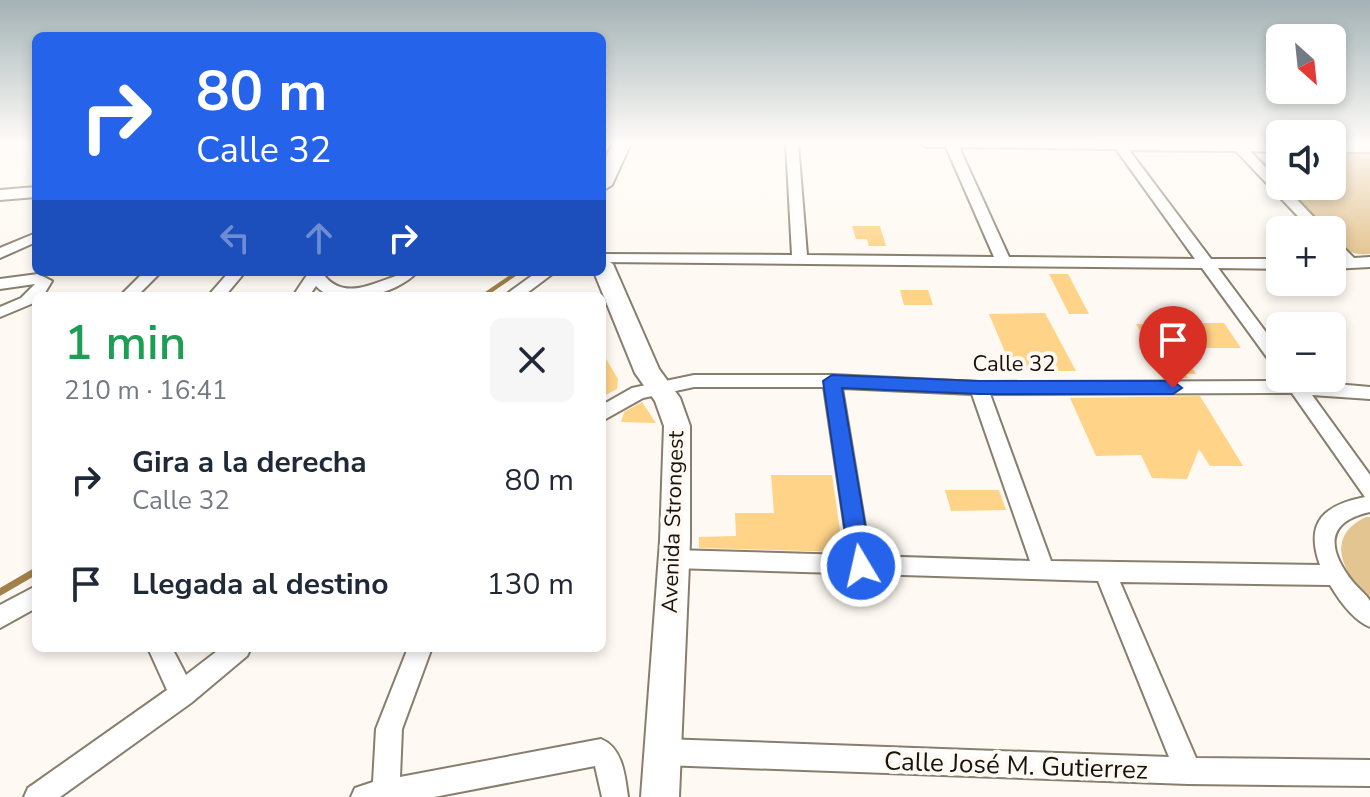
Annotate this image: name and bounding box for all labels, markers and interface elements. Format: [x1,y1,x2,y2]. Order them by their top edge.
north arrow [1266,24,1346,104]
map controls [1266,24,1346,392]
text: 80 m [196,53,327,130]
icon: right [64,64,168,168]
button: sound [1266,120,1346,200]
text: Calle 32 [196,126,331,175]
icon: left [213,216,257,260]
icon: ahead [297,216,341,260]
icon: right [381,216,425,260]
button: + [1266,216,1346,296]
pin [1139,306,1207,388]
text: 1 min [64,310,186,376]
button: − [1266,312,1346,392]
button: close [490,318,574,402]
icon: arrive [1151,318,1195,362]
street label: Calle 32 [973,349,1055,379]
text: 210 m · 16:41 [64,373,227,408]
street label: Avenida Strongest [655,430,691,614]
text: Gira a la derecha [132,442,367,483]
icon: right [64,458,108,502]
text: 80 m [505,460,574,501]
text: Calle 32 [132,483,230,518]
position arrow [819,524,903,608]
icon: arrive [64,562,108,606]
text: Llegada al destino [132,564,388,605]
text: 130 m [487,564,574,605]
street label: Calle José M. Gutierrez [883,743,1149,788]

